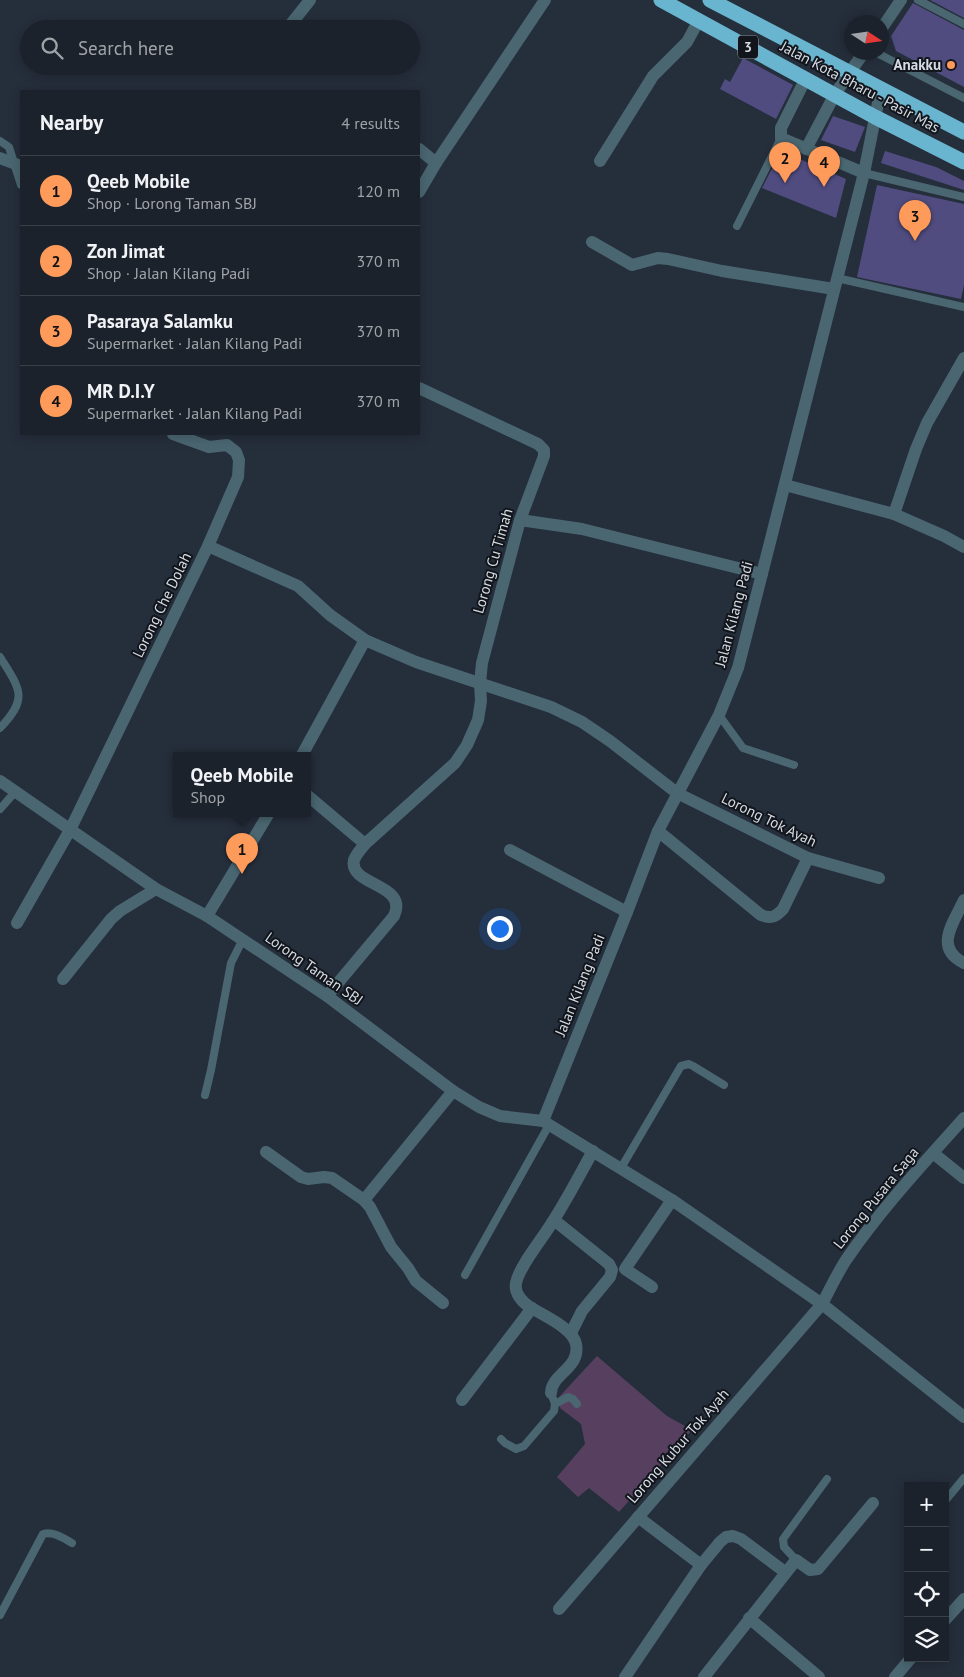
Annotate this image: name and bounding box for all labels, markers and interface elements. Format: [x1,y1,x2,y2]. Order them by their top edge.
north arrow [844,15,889,60]
search box [20,20,420,75]
icon: search [38,34,66,62]
text: Search here [78,36,174,60]
road number: 3 [738,36,758,58]
street label: Jalan Kota Bharu - Pasir Mas [776,36,943,137]
place label: Anakku [894,55,941,74]
marker: Anakku [945,59,957,71]
text: Nearby [40,109,103,136]
text: 4 results [341,113,400,133]
pin: 2 [769,142,801,183]
pin: 4 [808,146,840,187]
text: Qeeb Mobile [87,169,190,193]
text: 1 [51,181,61,201]
text: 120 m [357,181,400,201]
text: Shop · Lorong Taman SBJ [87,193,257,213]
pin: 3 [899,200,931,241]
text: Zon Jimat [87,239,165,263]
text: 2 [51,251,61,271]
text: 370 m [357,251,400,271]
text: Shop · Jalan Kilang Padi [87,263,250,283]
text: Pasaraya Salamku [87,309,233,333]
text: 3 [51,321,61,341]
text: 370 m [357,321,400,341]
text: Supermarket · Jalan Kilang Padi [87,333,302,353]
text: MR D.I.Y [87,379,155,403]
text: 4 [51,391,61,411]
text: 370 m [357,391,400,411]
text: Supermarket · Jalan Kilang Padi [87,403,302,423]
street label: Lorong Cu Timah [468,506,517,616]
street label: Lorong Che Dolah [128,549,195,660]
street label: Jalan Kilang Padi [710,559,757,670]
popup [173,752,311,817]
text: Qeeb Mobile [191,763,293,787]
text: Shop [191,787,225,807]
street label: Lorong Tok Ayah [719,788,820,851]
pin: 1 [226,833,258,874]
your location [487,916,513,942]
street label: Lorong Taman SBJ [262,928,367,1009]
street label: Jalan Kilang Padi [550,931,609,1040]
street label: Lorong Pusara Saga [829,1143,922,1252]
street label: Lorong Kubur Tok Ayah [623,1385,733,1507]
map controls [904,1482,949,1662]
button: + [904,1482,949,1527]
button: − [904,1527,949,1572]
button: locate [904,1572,949,1617]
button: layers [904,1617,949,1662]

